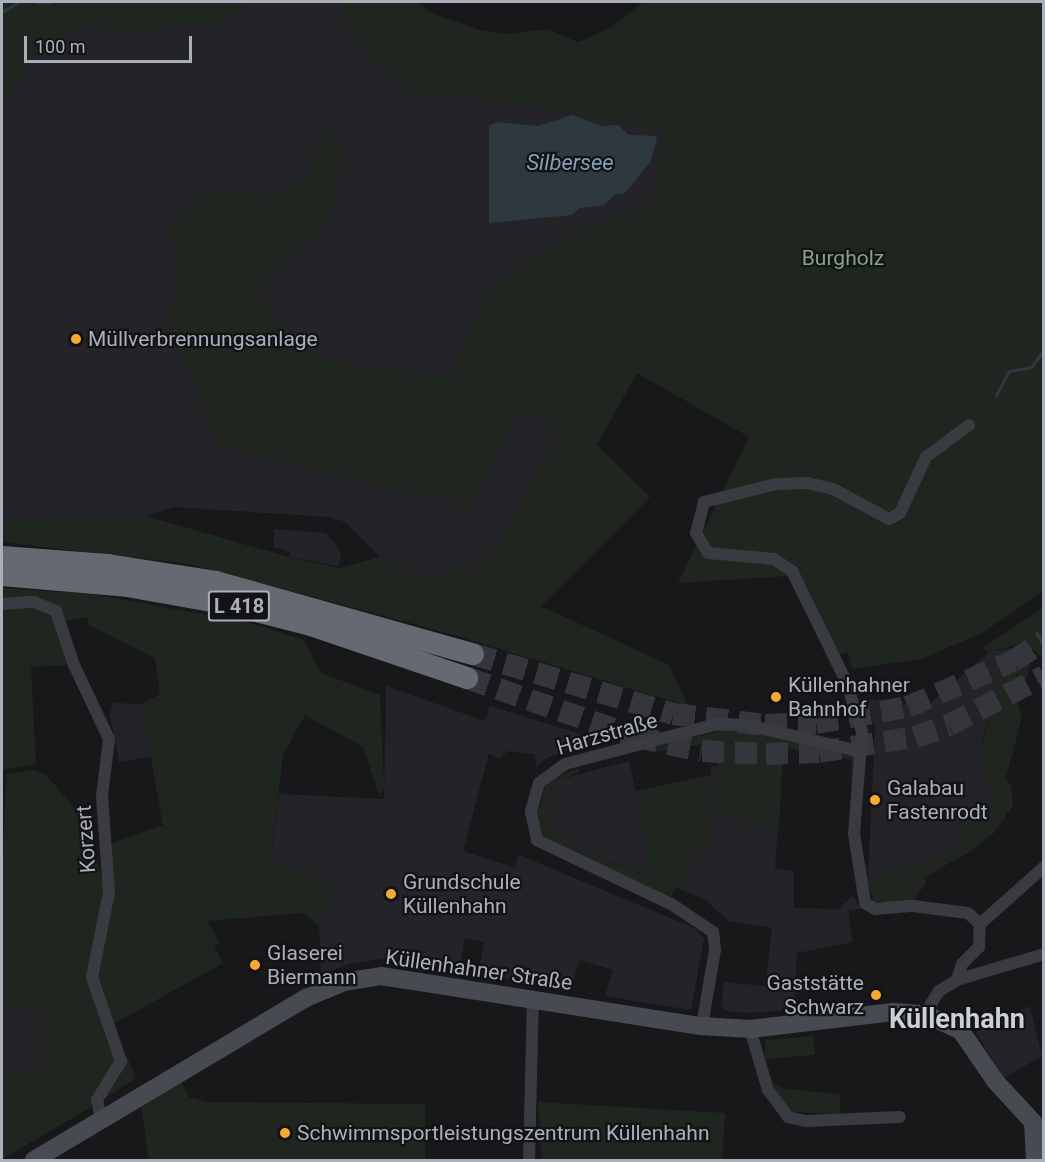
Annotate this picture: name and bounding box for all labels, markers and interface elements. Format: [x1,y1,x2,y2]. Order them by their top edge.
scale bar [27,24,195,62]
text: 100 m [35,36,86,57]
water label: Silbersee [526,150,614,176]
park label: Burgholz [802,245,884,271]
place label: Müllverbrennungsanlage [88,326,318,352]
marker: Müllverbrennungsanlage [69,332,83,346]
road number: L 418 [208,589,270,623]
place label: Küllenhahner Bahnhof [788,672,910,722]
marker: Küllenhahner Bahnhof [769,690,783,704]
street label: Harzstraße [554,708,660,760]
place label: Galabau Fastenrodt [887,775,988,825]
marker: Galabau Fastenrodt [868,793,882,807]
street label: Korzert [71,804,101,874]
place label: Grundschule Küllenhahn [403,869,521,919]
marker: Grundschule Küllenhahn [384,887,398,901]
place label: Glaserei Biermann [267,940,356,990]
street label: Küllenhahner Straße [384,944,574,996]
marker: Glaserei Biermann [248,958,262,972]
place label: Gaststätte Schwarz [767,970,864,1020]
marker: Gaststätte Schwarz [869,988,883,1002]
district label: Küllenhahn [889,1004,1025,1036]
place label: Schwimmsportleistungszentrum Küllenhahn [297,1120,710,1146]
marker: Schwimmsportleistungszentrum Küllenhahn [278,1126,292,1140]

